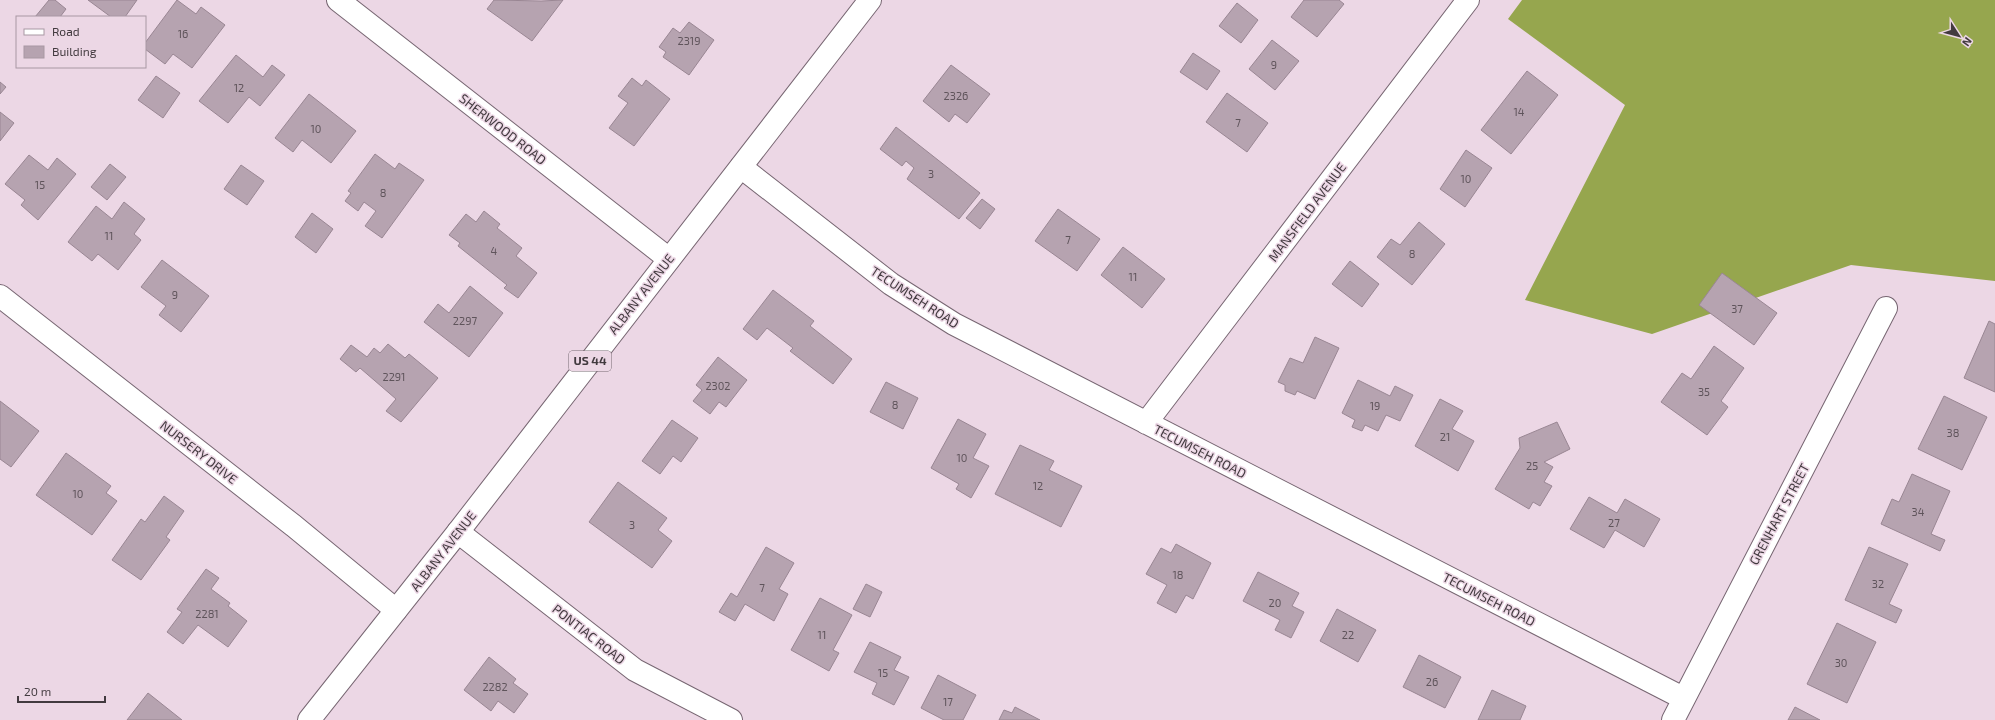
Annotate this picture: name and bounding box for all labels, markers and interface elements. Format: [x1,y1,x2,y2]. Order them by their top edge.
legend [16,16,146,68]
north arrow [1939,16,1979,56]
text: Road [52,24,80,38]
house number: 16 [178,27,188,40]
house number: 2319 [678,34,700,47]
text: N [1960,35,1975,49]
text: Building [52,44,97,58]
house number: 9 [1271,58,1277,71]
house number: 12 [234,81,244,94]
house number: 2326 [944,89,968,102]
street label: SHERWOOD ROAD [456,90,550,168]
house number: 14 [1513,105,1525,118]
house number: 7 [1235,116,1241,129]
house number: 10 [310,122,322,135]
street label: MANSFIELD AVENUE [1265,159,1349,265]
house number: 3 [928,167,934,180]
house number: 10 [1460,172,1472,185]
house number: 15 [35,178,45,191]
house number: 8 [380,186,386,199]
house number: 11 [105,229,113,242]
house number: 7 [1065,233,1071,246]
house number: 4 [491,244,498,257]
house number: 8 [1409,247,1415,260]
street label: ALBANY AVENUE [605,251,677,337]
street label: TECUMSEH ROAD [868,263,962,331]
house number: 11 [1129,270,1137,283]
house number: 9 [172,288,178,301]
house number: 37 [1731,302,1743,315]
house number: 2297 [453,314,478,327]
road number: US 44 [569,351,611,371]
house number: 2291 [382,370,406,383]
house number: 2302 [705,379,731,392]
house number: 35 [1698,385,1710,398]
house number: 8 [892,398,898,411]
house number: 19 [1370,399,1380,412]
street label: NURSERY DRIVE [157,417,241,487]
street label: TECUMSEH ROAD [1151,421,1249,481]
house number: 38 [1947,426,1959,439]
house number: 21 [1440,430,1450,443]
house number: 10 [956,451,968,464]
house number: 25 [1526,459,1538,472]
street label: GRENHART STREET [1746,460,1813,567]
house number: 12 [1033,479,1043,492]
house number: 10 [72,487,84,500]
house number: 34 [1912,505,1925,518]
street label: ALBANY AVENUE [407,508,479,594]
house number: 27 [1608,516,1620,529]
house number: 3 [629,518,635,531]
house number: 18 [1172,568,1184,581]
street label: TECUMSEH ROAD [1440,569,1538,629]
house number: 32 [1872,577,1884,590]
house number: 7 [759,581,765,594]
house number: 20 [1269,596,1281,609]
street label: PONTIAC ROAD [549,601,629,667]
house number: 2281 [195,607,219,620]
house number: 11 [818,628,826,641]
house number: 22 [1342,628,1354,641]
house number: 30 [1835,656,1847,669]
house number: 15 [878,666,888,679]
house number: 26 [1426,675,1438,688]
scale bar [18,678,105,704]
house number: 2282 [482,680,508,693]
text: 20 m [24,684,51,698]
house number: 17 [943,695,953,708]

